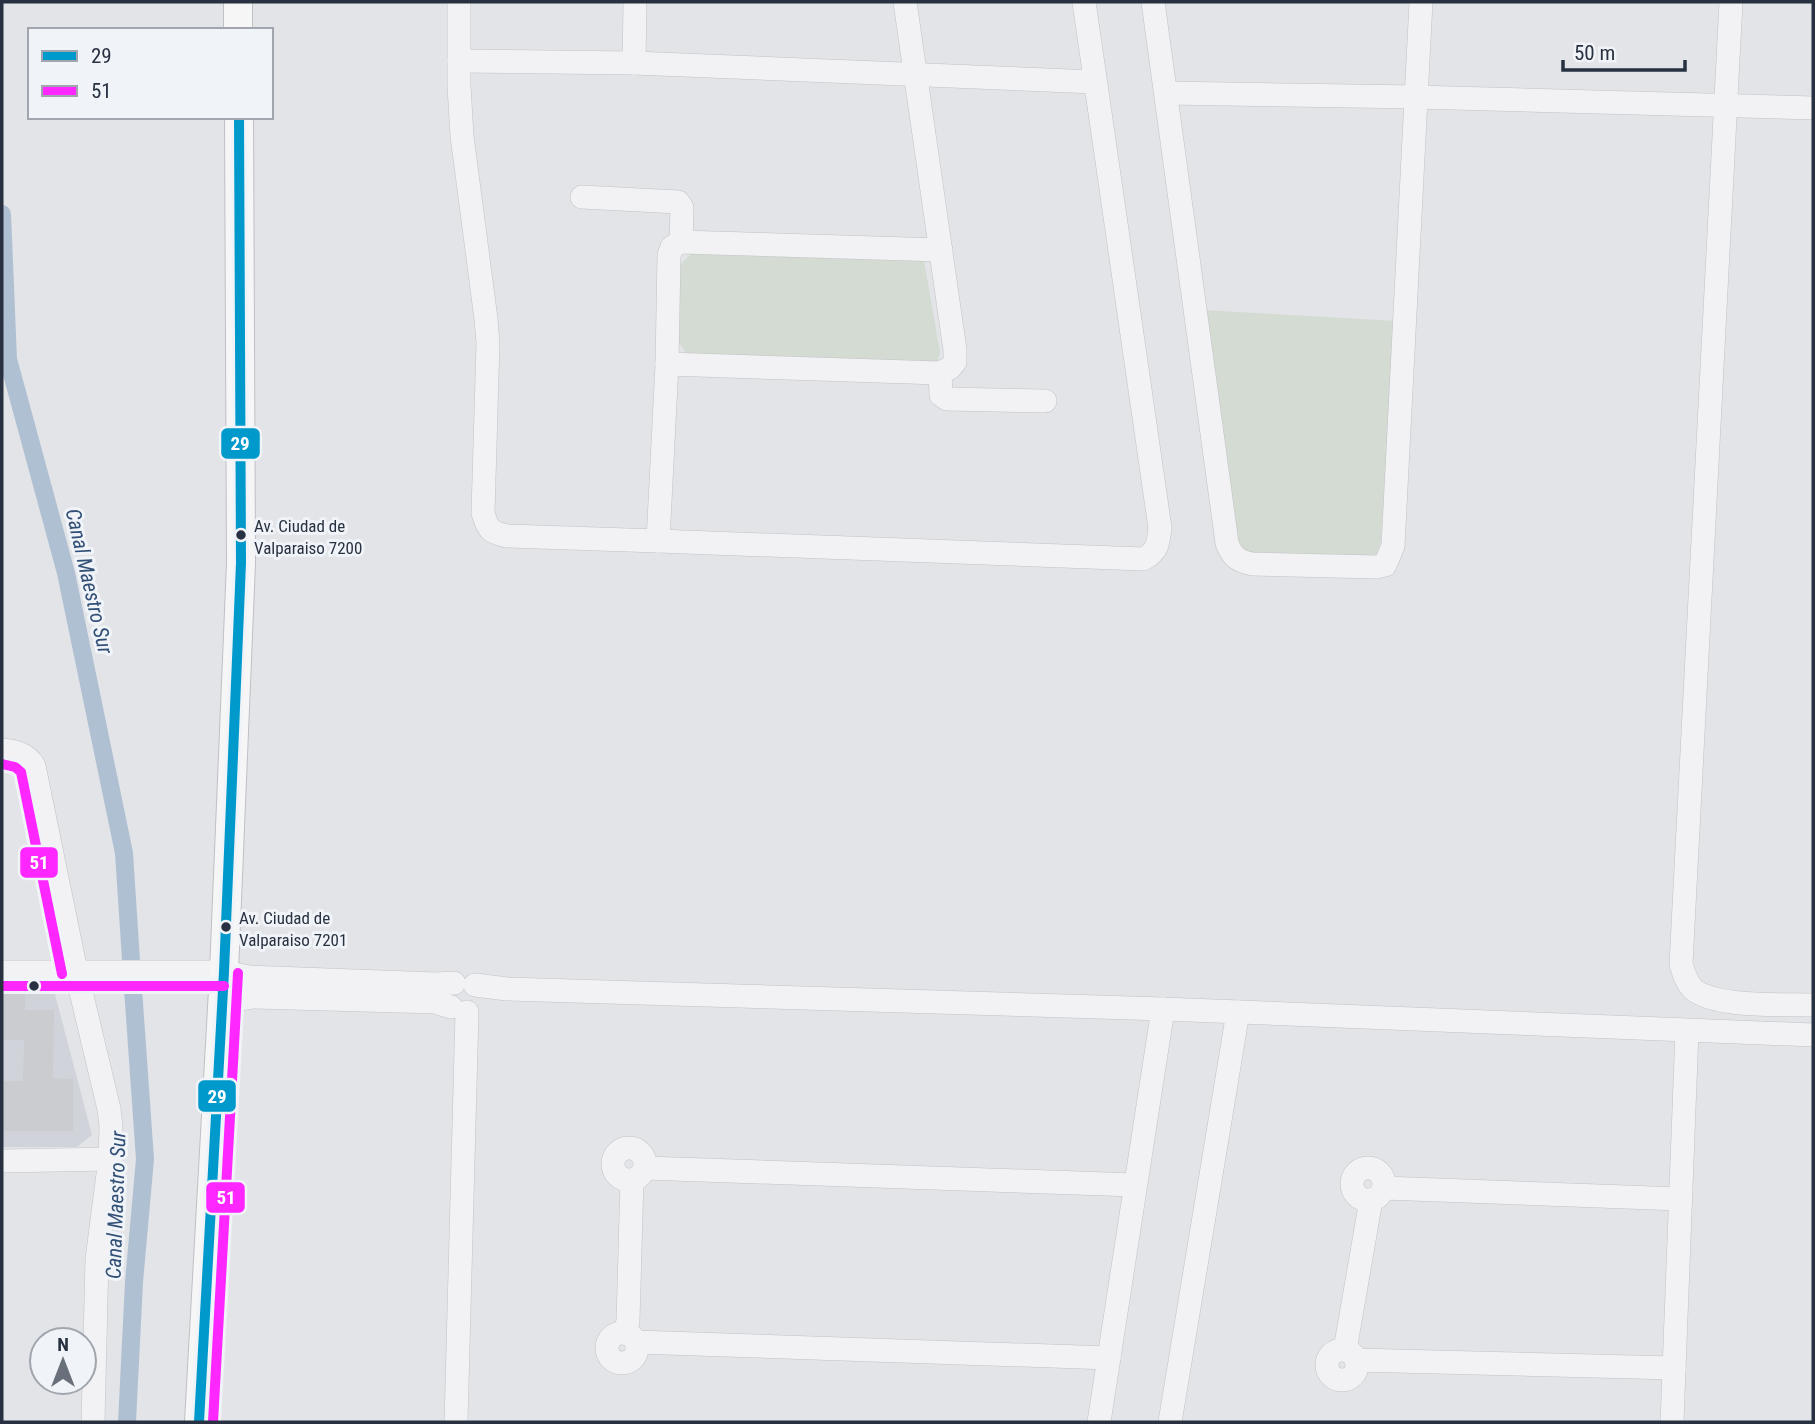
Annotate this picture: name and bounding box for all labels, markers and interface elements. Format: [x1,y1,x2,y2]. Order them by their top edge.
legend [28,28,273,119]
scale bar [1563,28,1686,72]
text: 50 m [1574,41,1615,65]
text: 29 [91,44,112,68]
text: 51 [91,79,112,103]
line badge: 29 [220,427,261,460]
text: 29 [230,432,250,455]
water label: Canal Maestro Sur [61,506,118,657]
place label: Av. Ciudad de Valparaiso 7200 [254,516,362,558]
marker: Av. Ciudad de Valparaiso 7200 [234,528,248,542]
line badge: 51 [19,846,59,879]
text: 51 [29,851,49,874]
place label: Av. Ciudad de Valparaiso 7201 [239,908,347,950]
marker: Av. Ciudad de Valparaiso 7201 [219,920,233,934]
unlabelled marker [27,979,41,993]
line badge: 29 [197,1079,237,1113]
text: 29 [207,1085,227,1108]
water label: Canal Maestro Sur [101,1130,131,1279]
line badge: 51 [205,1181,246,1214]
text: 51 [216,1186,236,1209]
north arrow [28,1326,98,1396]
text: N [57,1333,69,1356]

